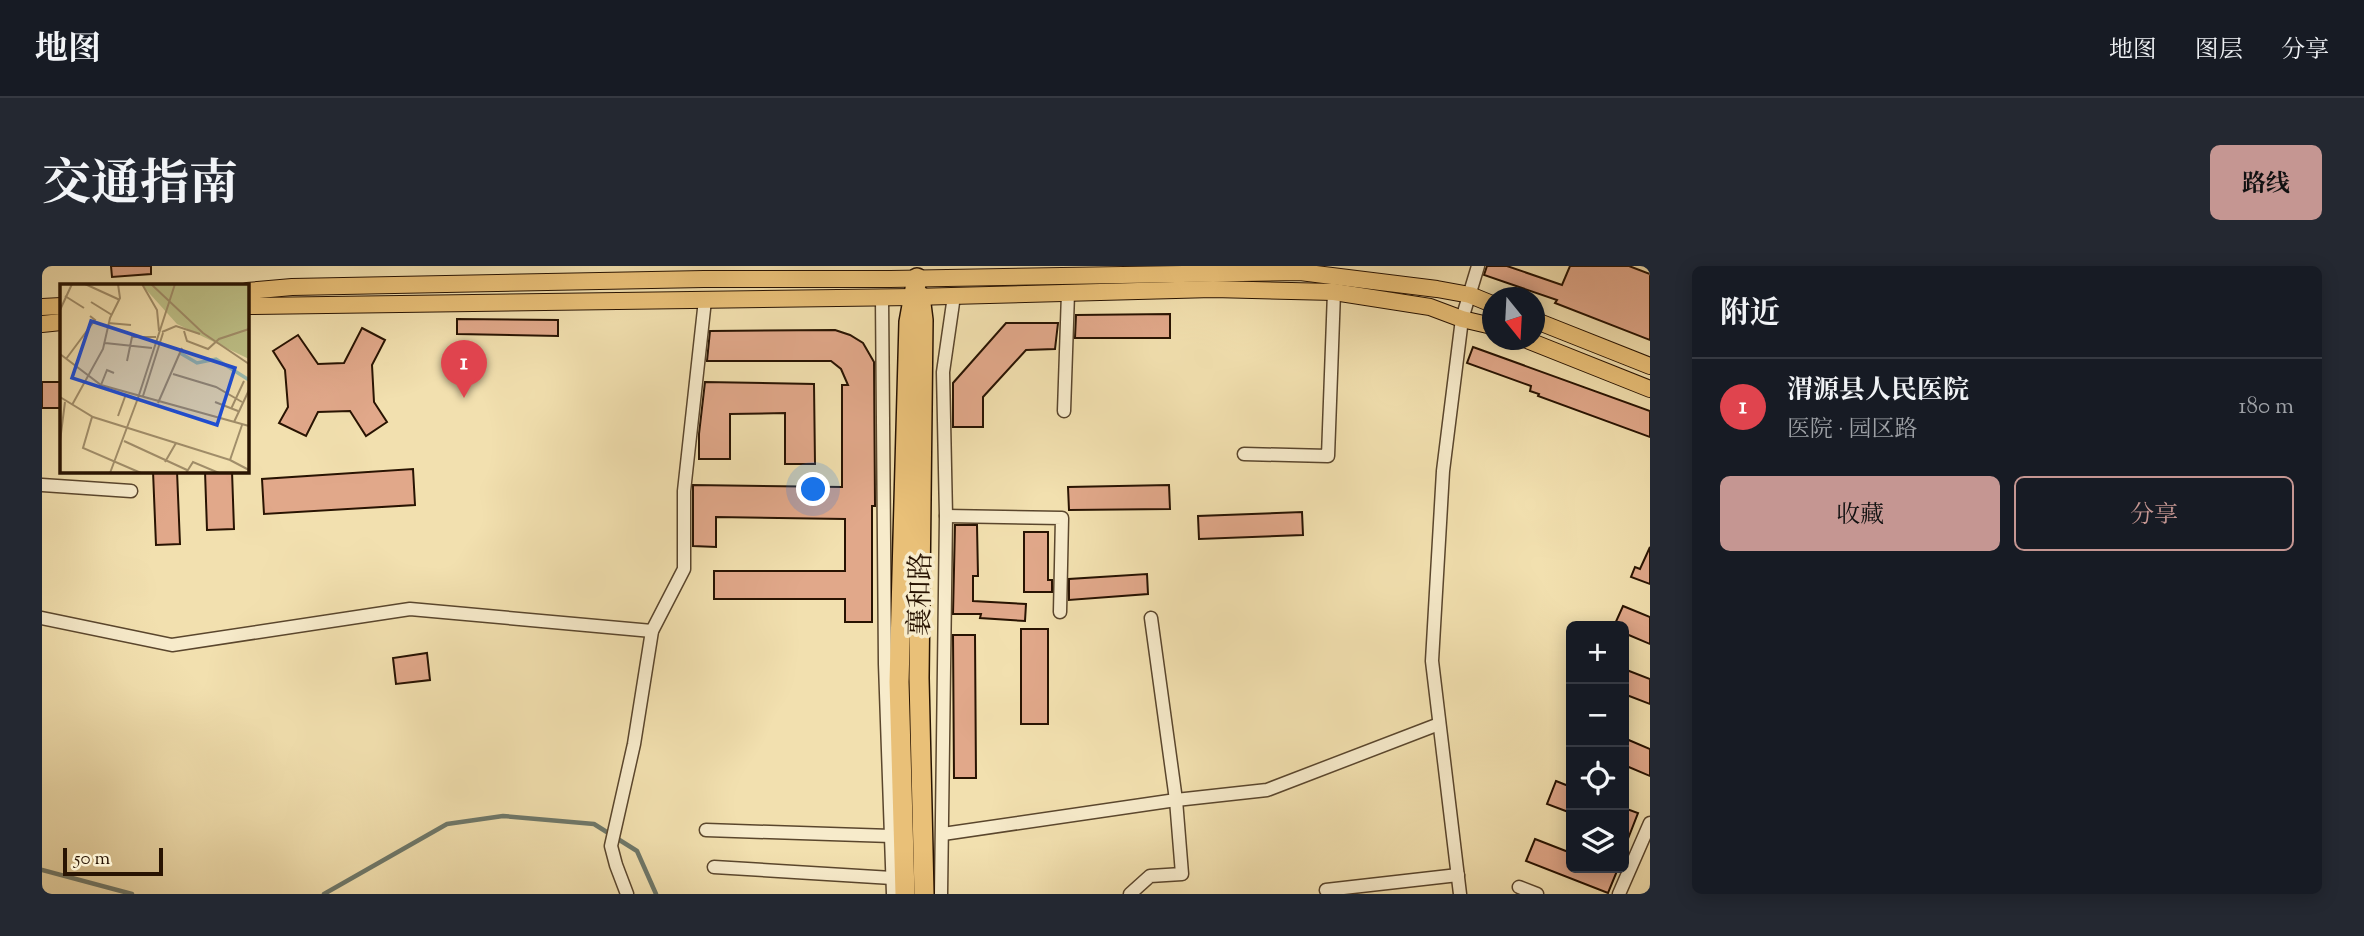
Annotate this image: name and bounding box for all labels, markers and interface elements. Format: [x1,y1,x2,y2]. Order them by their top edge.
text: 地图 [35,27,101,75]
text: 地图 [2109,34,2157,68]
text: 图层 [2195,34,2243,68]
text: 分享 [2281,34,2329,68]
button: 路线 [2210,145,2322,220]
text: 交通指南 [42,152,238,222]
inset map [60,284,248,472]
north arrow [1482,287,1545,350]
text: 附近 [1720,293,1780,336]
pin: 1 [441,340,487,398]
text: 渭源县人民医院 [1787,373,1969,410]
text: 1 [1739,391,1747,424]
text: 180 m [2239,391,2294,424]
text: 医院 · 园区路 [1787,414,1918,447]
your location [796,472,830,506]
button: 收藏 [1720,476,2000,551]
button: 分享 [2014,476,2294,551]
street label: 襄和路 [901,552,943,636]
map controls [1566,621,1629,873]
button: + [1566,621,1629,684]
button: − [1566,684,1629,747]
button: locate [1566,747,1629,810]
button: layers [1566,810,1629,873]
scale bar [63,845,163,877]
text: 50 m [74,846,110,873]

